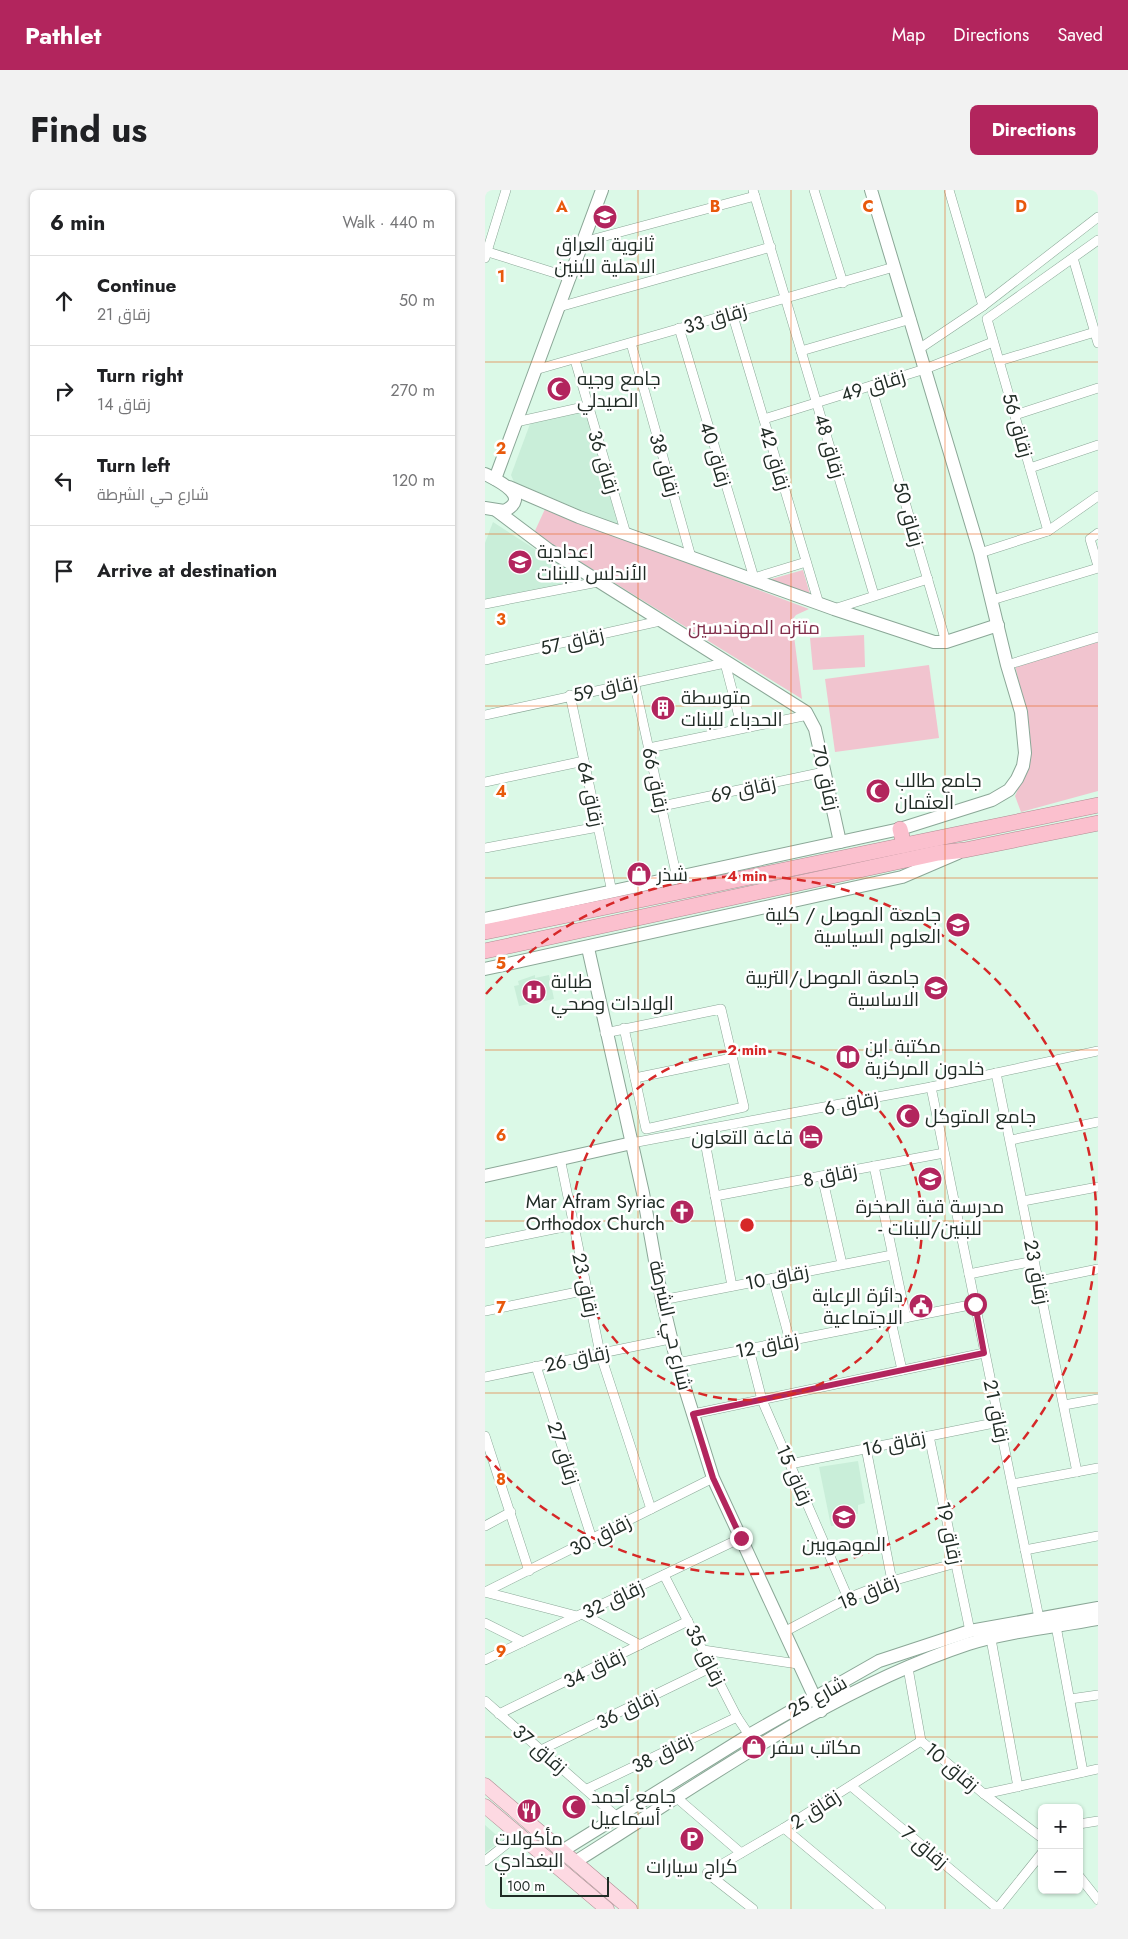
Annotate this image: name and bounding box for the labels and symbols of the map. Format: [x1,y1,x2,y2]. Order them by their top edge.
text: A [555,195,568,218]
text: B [710,195,720,218]
text: C [862,195,874,218]
text: D [1015,195,1027,218]
school or university icon: ثانوية العراق الاهلية للبنين [592,204,618,230]
place label: ثانوية العراق الاهلية للبنين [554,231,656,280]
text: 1 [497,265,505,288]
street label: زقاق 33 [680,297,750,340]
street label: زقاق 49 [838,363,909,408]
place label: جامع وجيه الصيدلي [577,365,661,415]
mosque icon: جامع وجيه الصيدلي [546,376,572,402]
street label: زقاق 56 [995,390,1040,461]
street label: زقاق 48 [807,411,852,481]
street label: زقاق 40 [693,418,738,490]
street label: زقاق 42 [752,423,797,494]
street label: زقاق 36 [581,427,626,497]
street label: زقاق 38 [643,430,686,500]
text: 2 [496,437,506,460]
street label: زقاق 50 [886,479,931,550]
place label: اعدادية الأندلس للبنات [537,538,647,587]
school or university icon: اعدادية الأندلس للبنات [507,549,533,575]
text: 3 [496,608,506,631]
park label: متنزه المهندسين [688,614,820,641]
street label: زقاق 57 [537,621,607,662]
street label: زقاق 59 [570,668,640,709]
place label: متوسطة الحدباء للبنات [681,684,783,733]
building icon: متوسطة الحدباء للبنات [650,695,676,721]
street label: زقاق 70 [805,743,846,813]
street label: زقاق 66 [635,745,676,815]
street label: زقاق 64 [570,759,611,829]
place label: جامع طالب العثمان [895,767,982,816]
street label: زقاق 69 [708,769,778,810]
mosque icon: جامع طالب العثمان [865,778,891,804]
text: 4 [495,780,507,803]
shop icon: شذر [626,861,652,887]
place label: شذر [656,861,688,888]
text: 4 min [727,865,767,887]
place label: جامعة الموصل / كلية العلوم السياسية [765,901,941,950]
school or university icon: جامعة الموصل / كلية العلوم السياسية [945,912,971,938]
text: 5 [496,952,506,975]
place label: جامعة الموصل/التربية الاساسية [746,964,919,1013]
place label: طبابة الولادات وصحي [551,968,674,1018]
school or university icon: جامعة الموصل/التربية الاساسية [923,975,949,1001]
hospital icon: طبابة الولادات وصحي [521,979,547,1005]
place label: مكتبة ابن خلدون المركزية [865,1033,984,1082]
text: 2 min [727,1039,767,1061]
library icon: مكتبة ابن خلدون المركزية [835,1044,861,1070]
street label: زقاق 6 [821,1085,881,1122]
mosque icon: جامع المتوكل [895,1103,921,1129]
place label: جامع المتوكل [925,1103,1036,1130]
text: 6 [496,1124,506,1147]
place label: قاعة التعاون [691,1124,793,1151]
hotel icon: قاعة التعاون [798,1124,824,1150]
street label: زقاق 8 [801,1157,859,1194]
school or university icon: مدرسة قبة الصخرة - للبنين/للبنات [917,1166,943,1192]
place label: Mar Afram Syriac Orthodox Church [526,1188,665,1237]
place label: مدرسة قبة الصخرة - للبنين/للبنات [856,1193,1004,1242]
church icon: Mar Afram Syriac Orthodox Church [669,1199,695,1225]
centre of rings [738,1216,756,1234]
street label: زقاق 23 [1017,1237,1056,1307]
street label: زقاق 23 [566,1250,606,1320]
street label: شارع حي الشرطة [641,1257,699,1393]
street label: زقاق 10 [743,1258,811,1297]
place label: دائرة الرعاية الاجتماعية [812,1282,903,1331]
public building icon: دائرة الرعاية الاجتماعية [908,1293,934,1319]
route start [964,1293,987,1316]
text: 7 [496,1296,506,1319]
street label: زقاق 12 [733,1326,801,1365]
street label: زقاق 26 [542,1338,612,1379]
street label: زقاق 21 [977,1377,1016,1445]
street label: زقاق 27 [541,1418,586,1488]
street label: زقاق 16 [860,1424,928,1463]
street label: زقاق 15 [769,1441,820,1510]
text: 8 [496,1468,506,1491]
street label: زقاق 19 [930,1499,969,1567]
school or university icon: الموهوبين [831,1504,857,1530]
street label: زقاق 30 [565,1508,636,1562]
route end [730,1527,753,1550]
place label: الموهوبين [802,1531,886,1558]
street label: زقاق 18 [834,1568,903,1617]
street label: زقاق 32 [578,1573,649,1626]
street label: زقاق 35 [679,1620,732,1690]
text: 9 [496,1640,506,1663]
street label: زقاق 34 [559,1642,630,1695]
street label: شارع 25 [783,1669,852,1724]
street label: زقاق 36 [592,1683,663,1736]
street label: زقاق 37 [507,1718,573,1781]
street label: زقاق 38 [627,1727,697,1780]
shop icon: مكاتب سفر [741,1734,767,1760]
place label: مكاتب سفر [770,1734,861,1761]
street label: زقاق 10 [919,1736,985,1799]
place label: جامع أحمد أسماعيل [591,1783,676,1832]
street label: زقاق 2 [785,1783,846,1836]
mosque icon: جامع أحمد أسماعيل [561,1794,587,1820]
restaurant icon: مأكولات البغدادي [516,1798,542,1824]
street label: زقاق 7 [895,1820,954,1875]
place label: مأكولات البغدادي [494,1825,564,1875]
parking icon: كراج سيارات [679,1826,705,1852]
place label: كراج سيارات [646,1853,738,1880]
scale bar [500,1874,609,1897]

